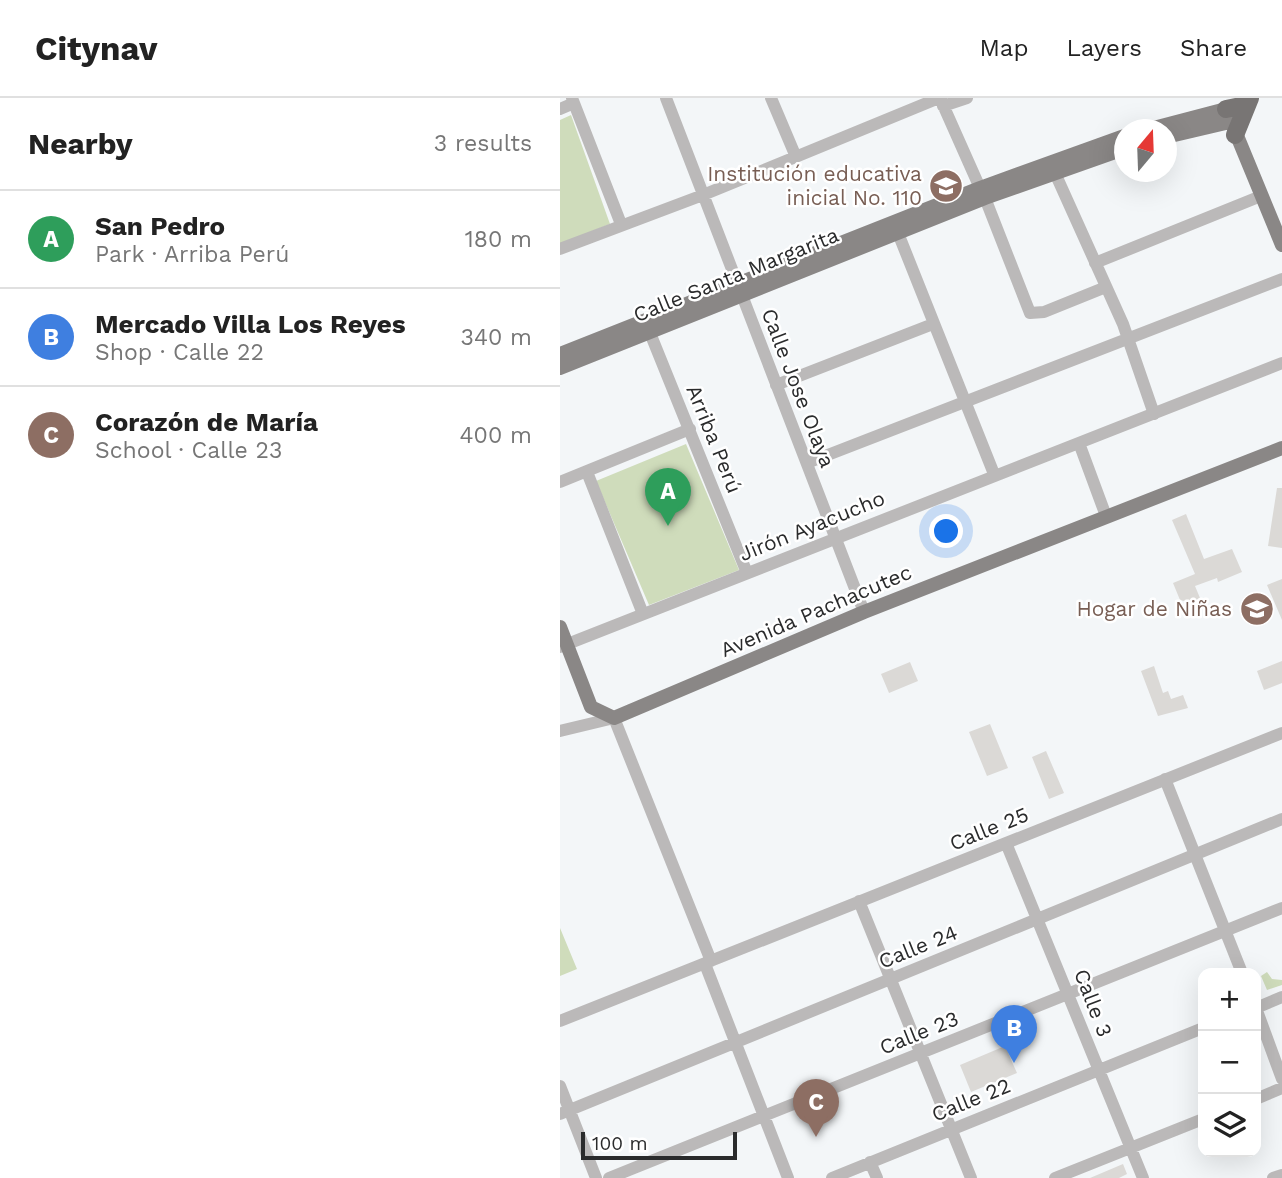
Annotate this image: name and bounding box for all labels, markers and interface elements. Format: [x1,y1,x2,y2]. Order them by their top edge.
text: Citynav [35,29,157,68]
text: Map [980,34,1028,62]
text: Layers [1066,34,1142,62]
text: Share [1180,34,1247,62]
north arrow [1114,119,1177,182]
text: Nearby [28,126,133,161]
text: 3 results [434,130,532,157]
place label: Institución educativa inicial No. 110 [707,161,922,210]
school or university icon: Institución educativa inicial No. 110 [927,167,965,205]
text: San Pedro [95,211,225,241]
street label: Calle Santa Margarita [629,222,842,327]
text: A [43,226,59,253]
text: 180 m [465,226,532,253]
text: Park · Arriba Perú [95,241,289,268]
street label: Calle Jose Olaya [757,305,840,471]
text: Mercado Villa Los Reyes [95,309,406,339]
text: B [43,324,59,351]
text: 340 m [460,324,532,351]
text: Shop · Calle 22 [95,339,264,366]
street label: Arriba Perú [681,381,748,497]
text: Corazón de María [95,407,318,437]
text: C [43,422,59,449]
text: 400 m [460,422,532,449]
text: School · Calle 23 [95,437,282,464]
pin: A [645,468,691,526]
street label: Jirón Ayacucho [735,485,888,566]
your location [929,514,963,548]
street label: Avenida Pachacutec [716,559,915,662]
school or university icon: Hogar de Niñas [1238,590,1276,628]
place label: Hogar de Niñas [1076,596,1232,621]
street label: Calle 25 [946,801,1032,856]
street label: Calle 24 [875,919,961,974]
street label: Calle 3 [1069,965,1118,1040]
map controls [1198,968,1261,1157]
button: + [1198,968,1261,1031]
street label: Calle 23 [876,1005,962,1060]
pin: B [991,1005,1037,1063]
button: − [1198,1031,1261,1094]
street label: Calle 22 [928,1072,1014,1127]
pin: C [793,1079,839,1137]
button: layers [1198,1094,1261,1157]
scale bar [581,1129,737,1161]
text: 100 m [592,1132,648,1155]

